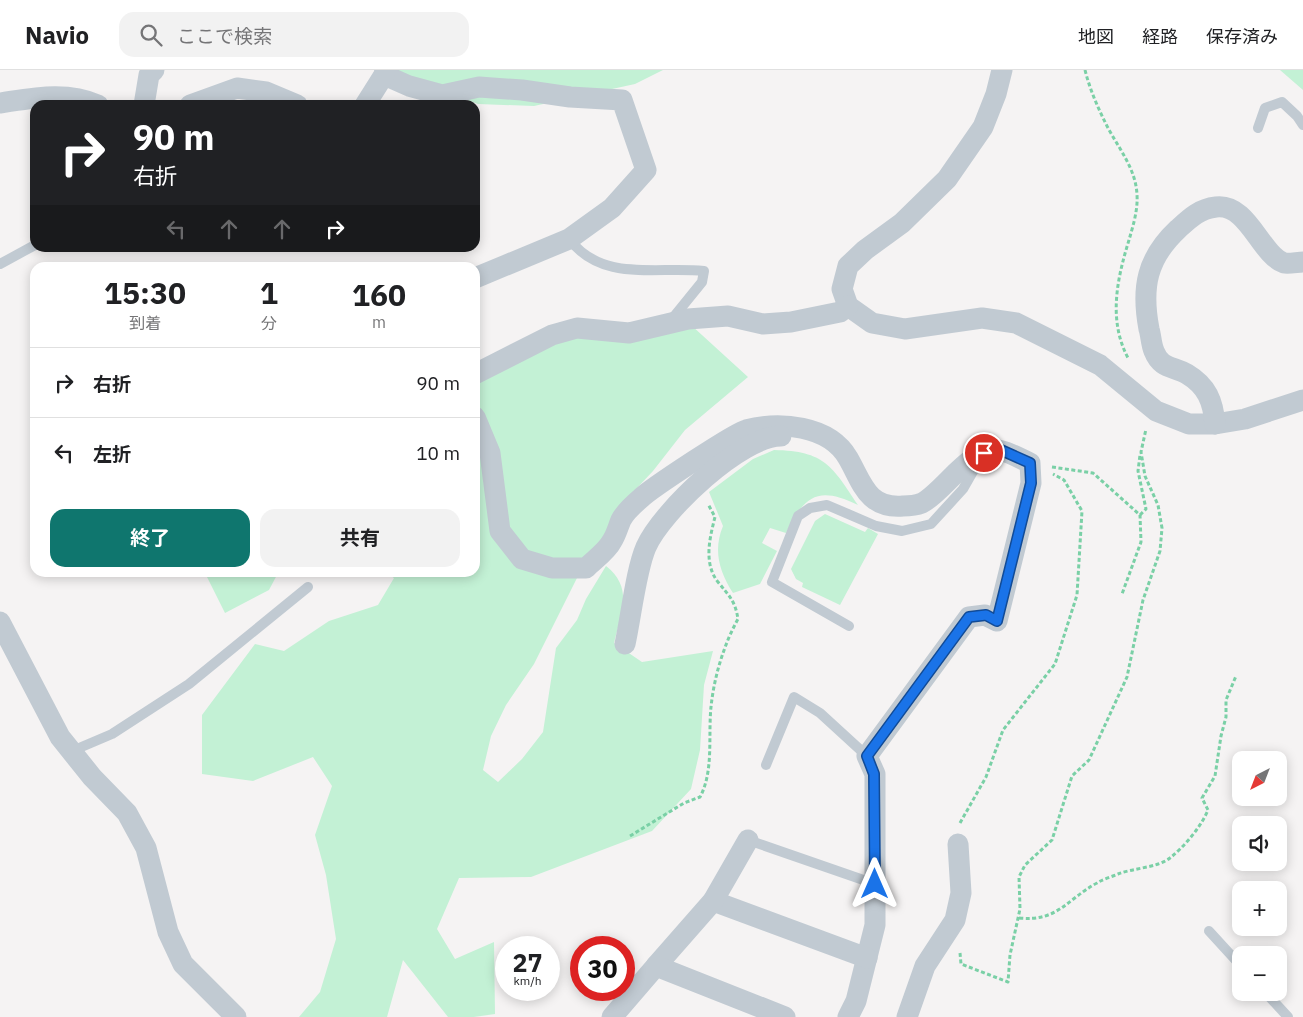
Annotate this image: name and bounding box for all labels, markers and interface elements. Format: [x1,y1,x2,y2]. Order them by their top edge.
search box [119,12,469,57]
text: Navio [25,19,89,51]
icon: search [137,21,165,49]
text: ここで検索 [177,24,272,48]
text: 地図 [1078,25,1114,48]
text: 経路 [1142,25,1178,48]
text: 保存済み [1206,25,1278,48]
text: 90 m [133,114,215,160]
icon: right [50,120,115,185]
text: 右折 [133,161,177,190]
icon: left [162,215,190,243]
icon: ahead [215,215,243,243]
icon: ahead [268,215,296,243]
icon: right [321,215,349,243]
text: 15:30 [104,273,186,312]
text: 1 [260,273,278,312]
text: 160 [352,275,406,314]
text: m [372,312,386,332]
text: 到着 [129,313,161,333]
text: 分 [261,313,277,333]
icon: right [50,369,78,397]
text: 90 m [416,371,460,395]
text: 右折 [93,372,131,396]
pin [963,432,1005,474]
icon: left [50,439,78,467]
icon: arrive [970,439,998,467]
text: 10 m [416,441,460,465]
text: 左折 [93,442,131,466]
button: 終了 [50,509,250,567]
button: 共有 [260,509,460,567]
north arrow [1232,751,1288,806]
map controls [1232,751,1287,1001]
button: sound [1232,816,1287,871]
position arrow [848,857,900,909]
button: + [1232,881,1287,936]
speed limit sign: 30 [570,936,635,1001]
text: 27 [512,946,543,979]
button: − [1232,946,1287,1001]
text: km/h [513,973,542,988]

